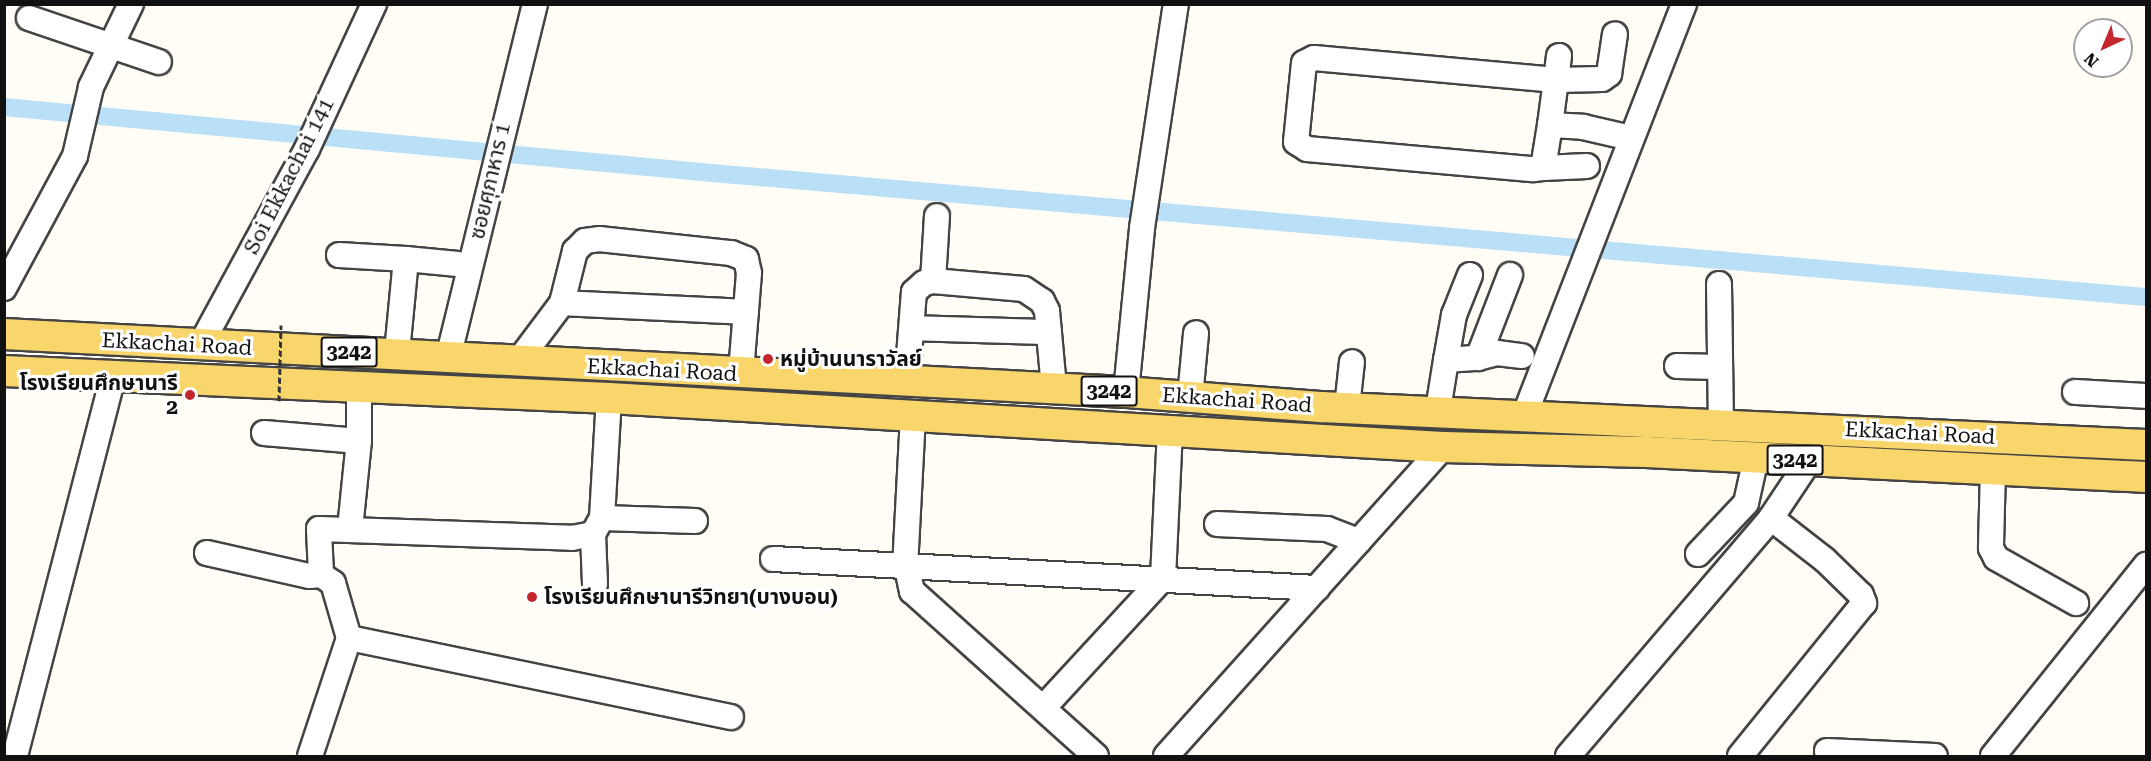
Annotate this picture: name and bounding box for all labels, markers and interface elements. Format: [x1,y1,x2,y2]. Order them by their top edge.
north arrow [2073,18,2133,78]
text: N [2081,49,2103,71]
street label: Soi Ekkachai 141 [239,94,339,258]
street label: ซอยศุภาหาร 1 [464,120,516,242]
street label: Ekkachai Road [101,327,253,361]
road number: 3242 [320,335,378,369]
place label: หมู่บ้านนาราวัลย์ [780,346,922,372]
marker: หมู่บ้านนาราวัลย์ [761,352,775,366]
street label: Ekkachai Road [586,353,738,387]
place label: โรงเรียนศึกษานารี 2 [19,370,178,420]
road number: 3242 [1080,374,1138,408]
street label: Ekkachai Road [1161,382,1313,418]
marker: โรงเรียนศึกษานารี 2 [183,388,197,402]
street label: Ekkachai Road [1844,416,1996,450]
road number: 3242 [1766,443,1824,477]
place label: โรงเรียนศึกษานารีวิทยา(บางบอน) [544,584,838,610]
marker: โรงเรียนศึกษานารีวิทยา(บางบอน) [525,590,539,604]

